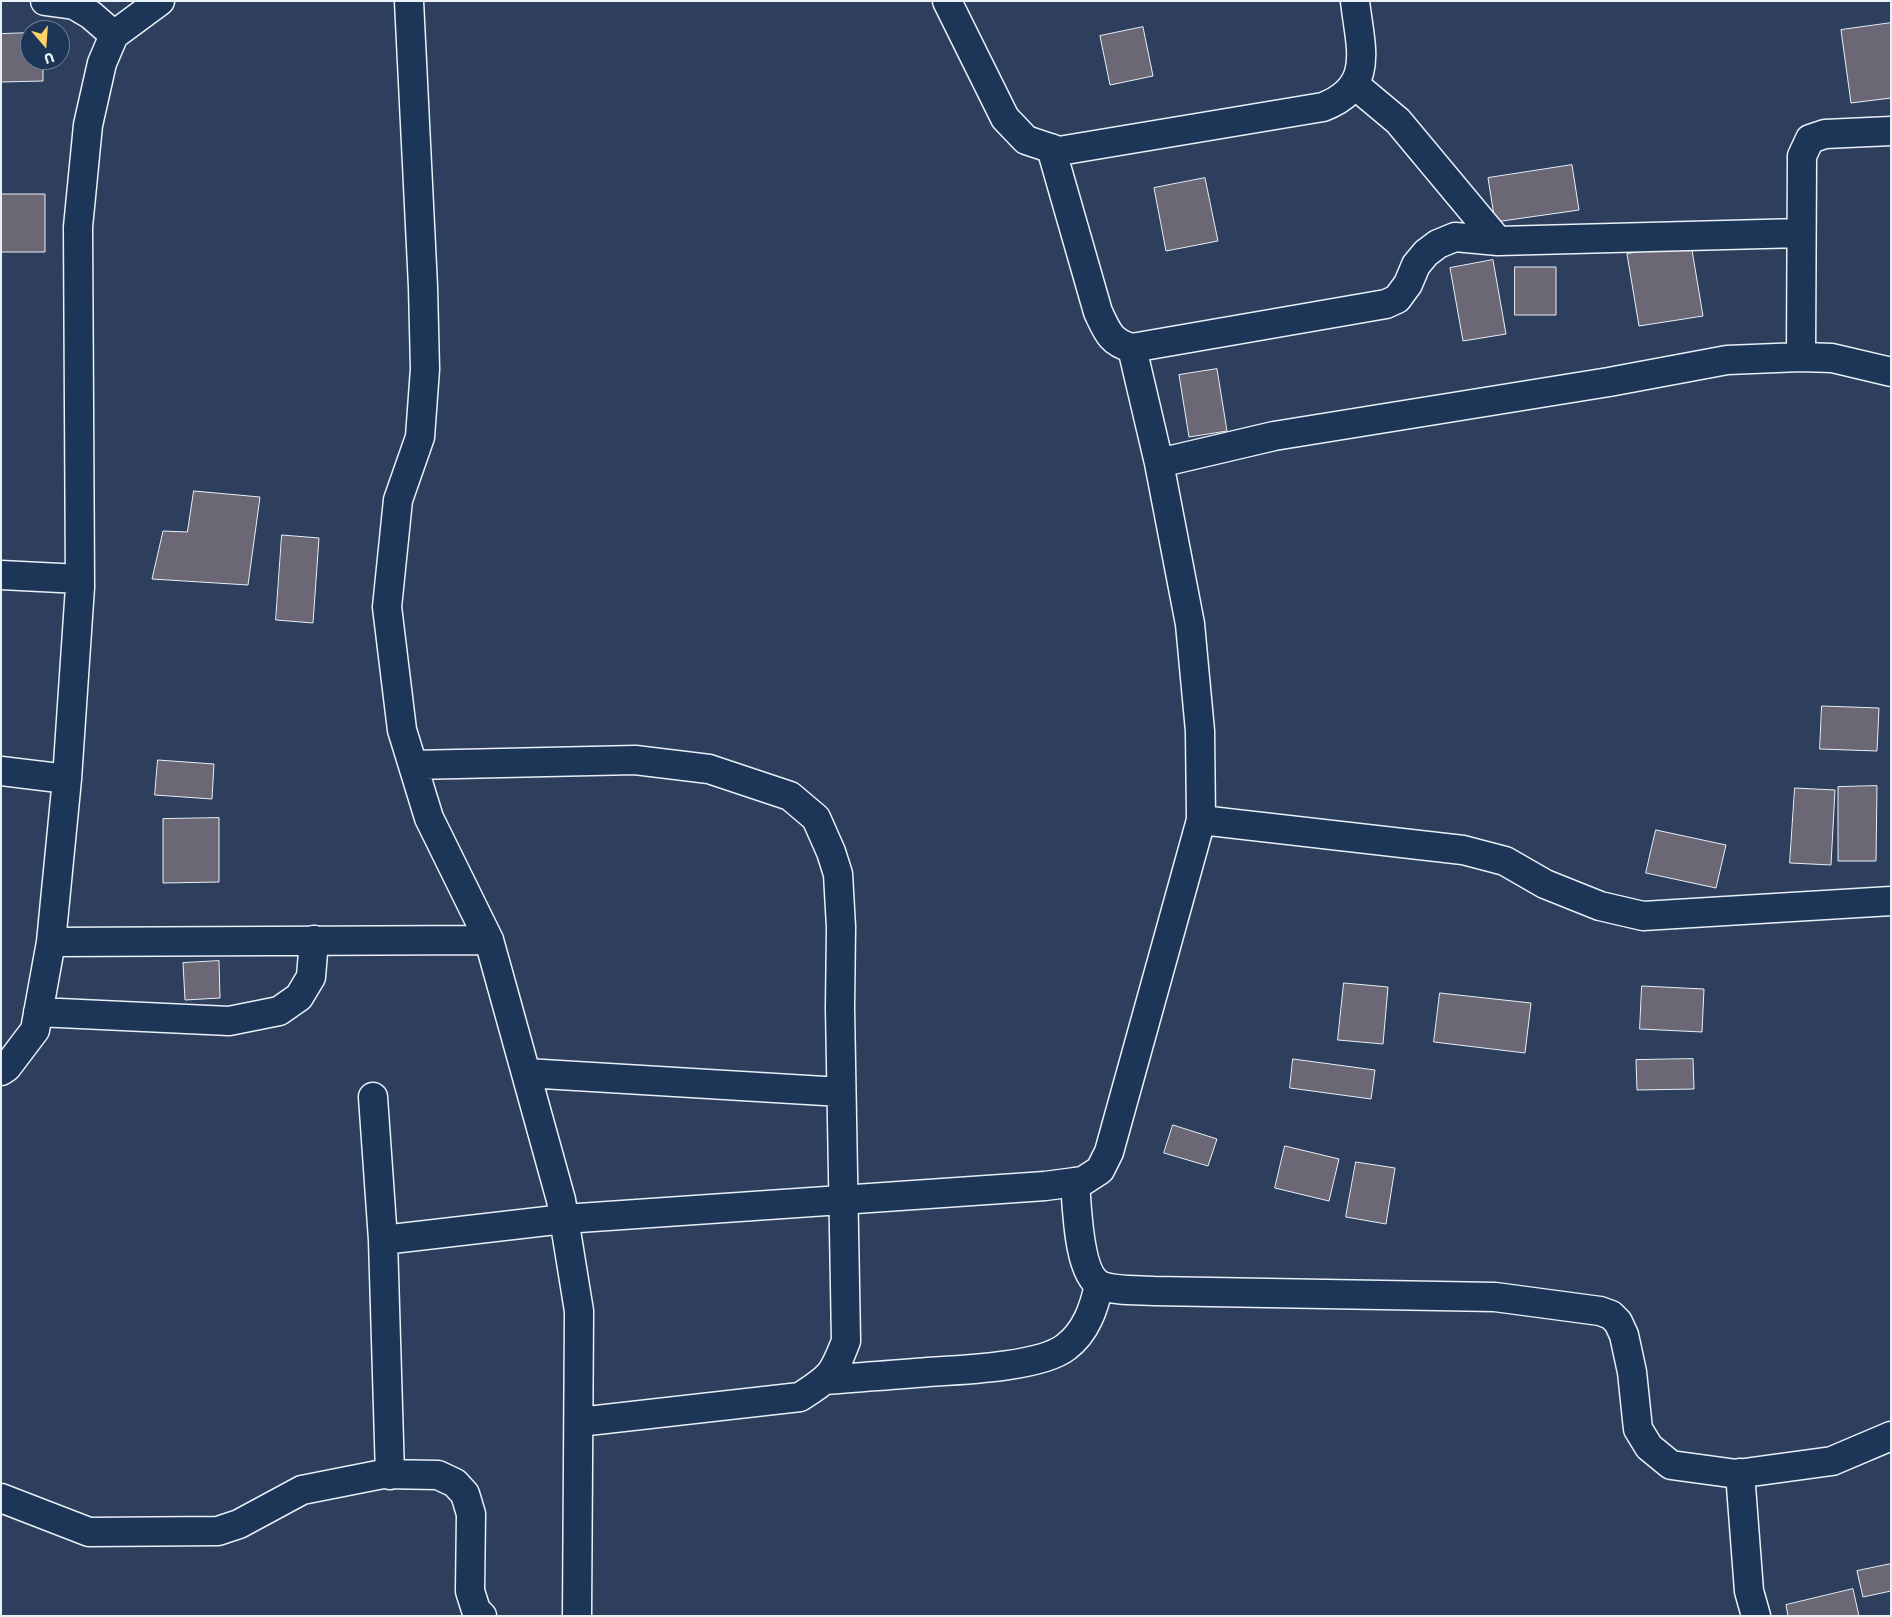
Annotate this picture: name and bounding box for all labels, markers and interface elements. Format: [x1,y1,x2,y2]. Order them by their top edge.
north arrow [20,20,70,70]
text: U [42,48,57,68]

